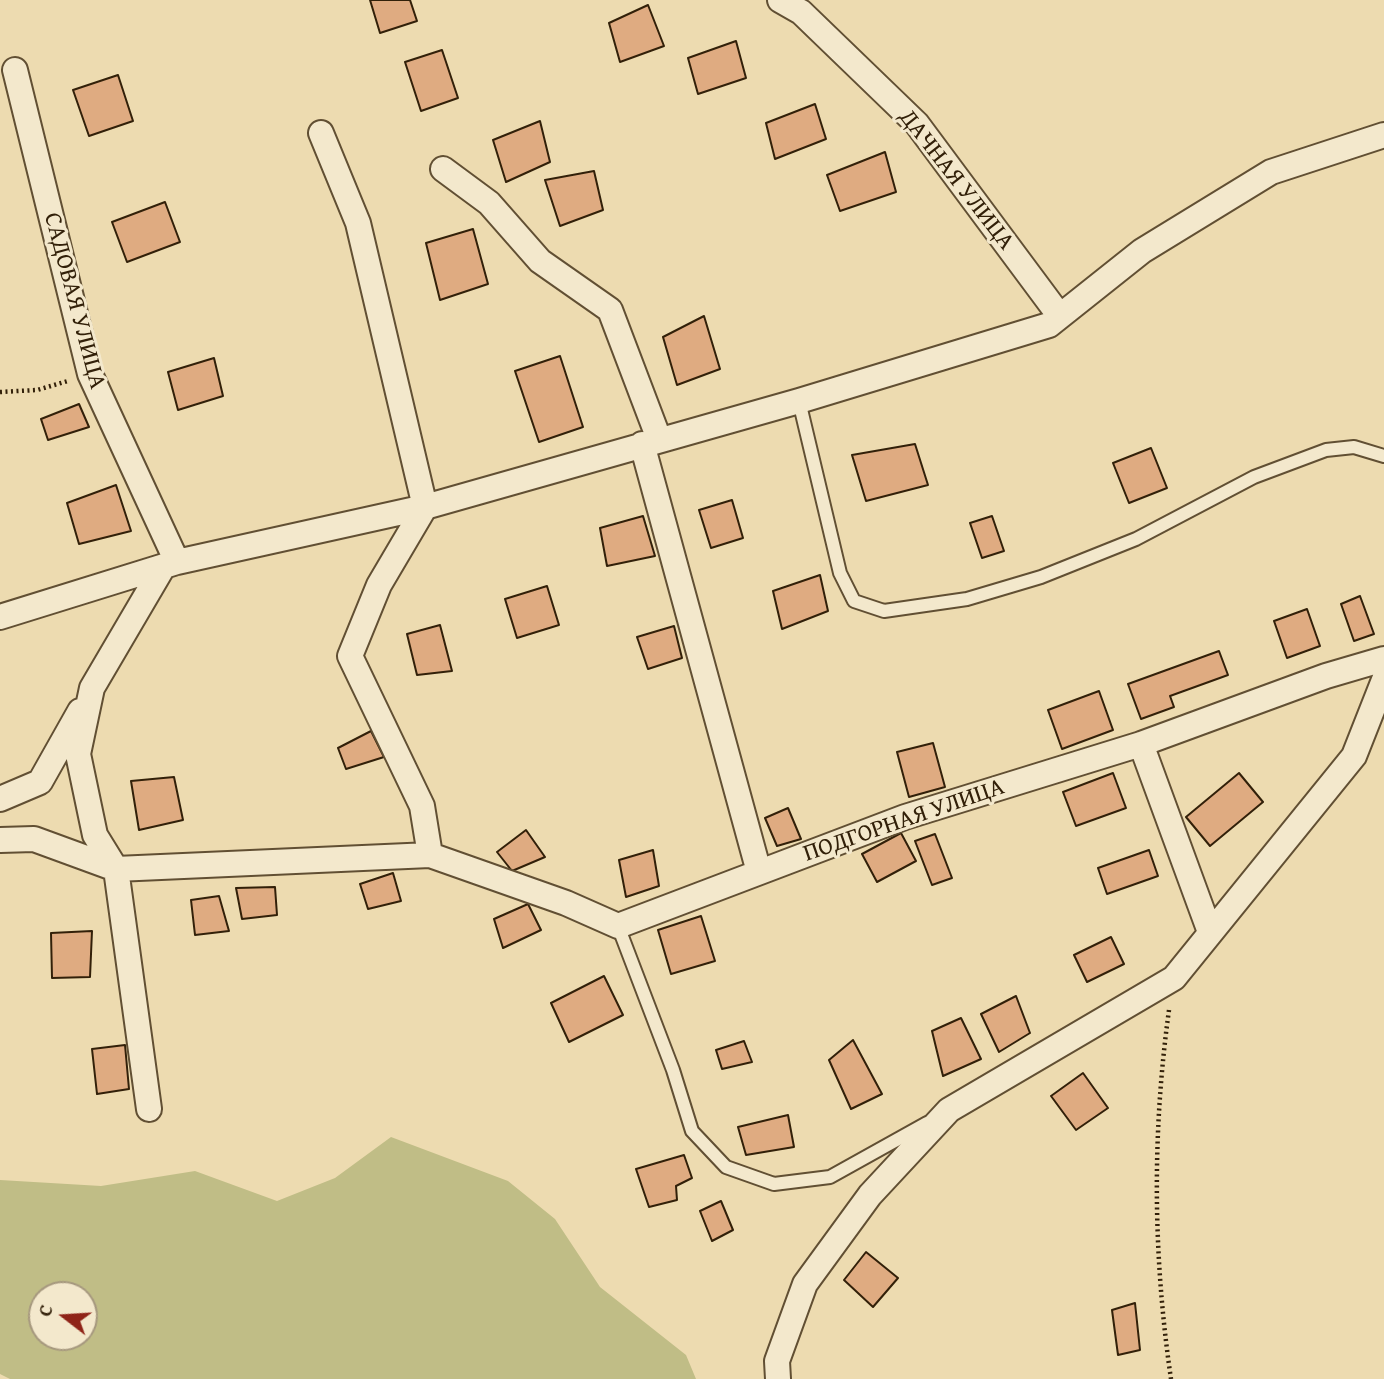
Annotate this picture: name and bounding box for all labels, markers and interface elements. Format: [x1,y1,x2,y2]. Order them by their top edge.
street label: ДАЧНАЯ УЛИЦА [892,104,1020,256]
street label: САДОВАЯ УЛИЦА [37,210,111,392]
street label: ПОДГОРНАЯ УЛИЦА [800,773,1008,869]
north arrow [28,1281,98,1351]
text: С [30,1301,60,1320]

